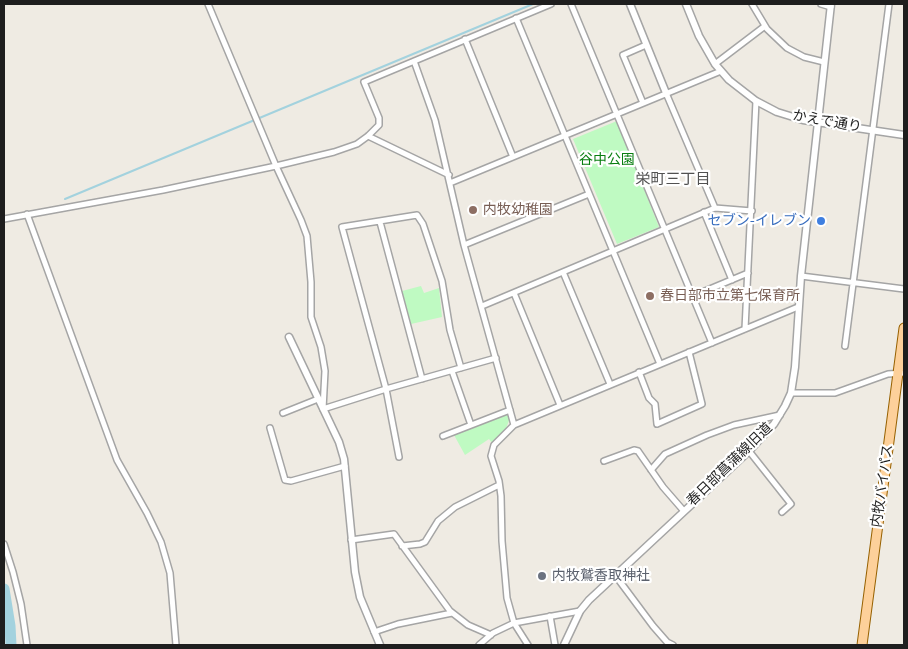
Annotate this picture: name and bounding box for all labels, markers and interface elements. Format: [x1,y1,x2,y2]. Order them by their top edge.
street label: かえで通り [791,108,863,136]
park label: 谷中公園 [579,152,635,168]
district label: 栄町三丁目 [636,171,710,189]
place label: 内牧幼稚園 [483,202,553,218]
marker: 内牧幼稚園 [467,204,479,216]
place label: セブン-イレブン [708,213,811,229]
marker: セブン-イレブン [815,215,827,227]
place label: 春日部市立第七保育所 [660,288,800,304]
marker: 春日部市立第七保育所 [644,290,656,302]
street label: 春日部菖蒲線旧道 [684,420,776,510]
street label: 内牧バイパス [869,443,897,529]
place label: 内牧鷲香取神社 [552,568,650,584]
marker: 内牧鷲香取神社 [536,570,548,582]

